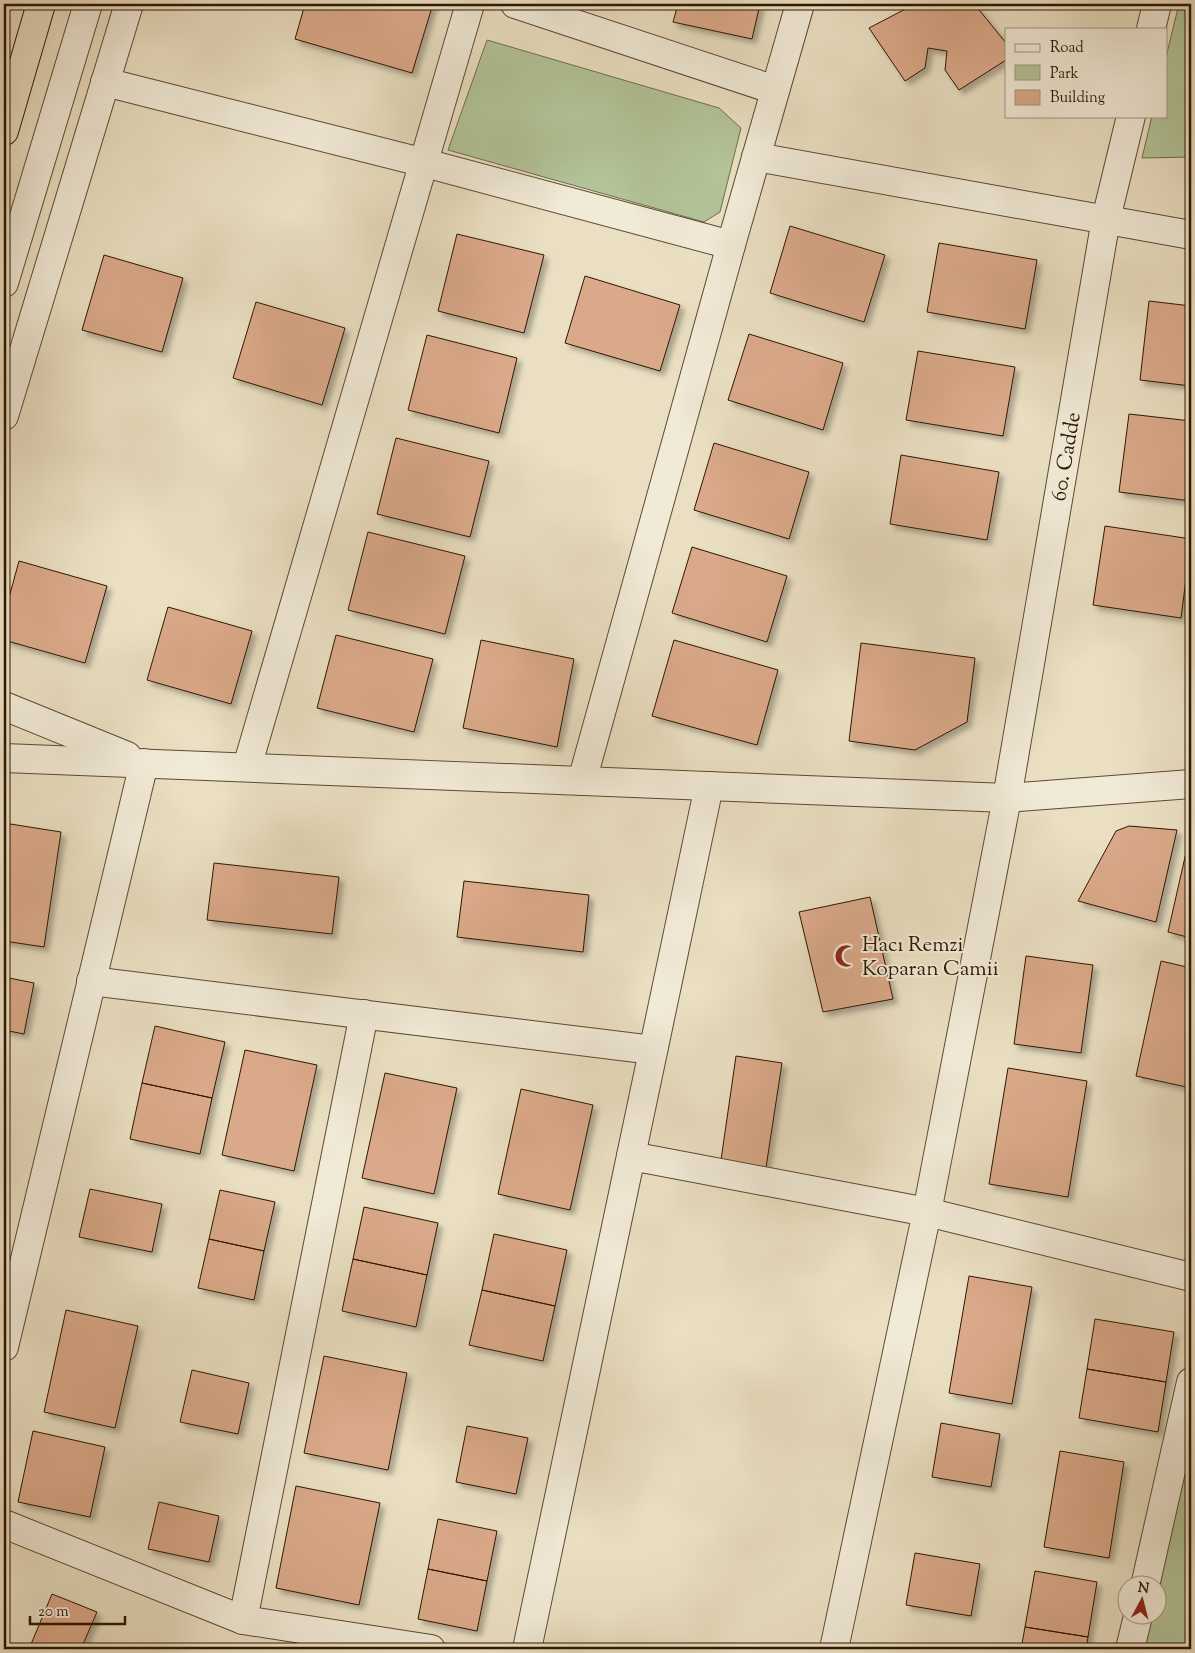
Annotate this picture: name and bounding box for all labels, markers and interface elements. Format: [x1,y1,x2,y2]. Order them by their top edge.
legend [1005,28,1168,118]
text: Road [1050,38,1084,59]
text: Park [1050,64,1079,85]
text: Building [1050,88,1105,109]
street label: 60. Cadde [1045,410,1090,504]
place label: Hacı Remzi Koparan Camii [862,931,999,985]
mosque icon: Hacı Remzi Koparan Camii [833,943,859,969]
north arrow [1118,1576,1168,1626]
text: N [1137,1578,1150,1600]
scale bar [30,1593,125,1625]
text: 20 m [38,1602,69,1623]

